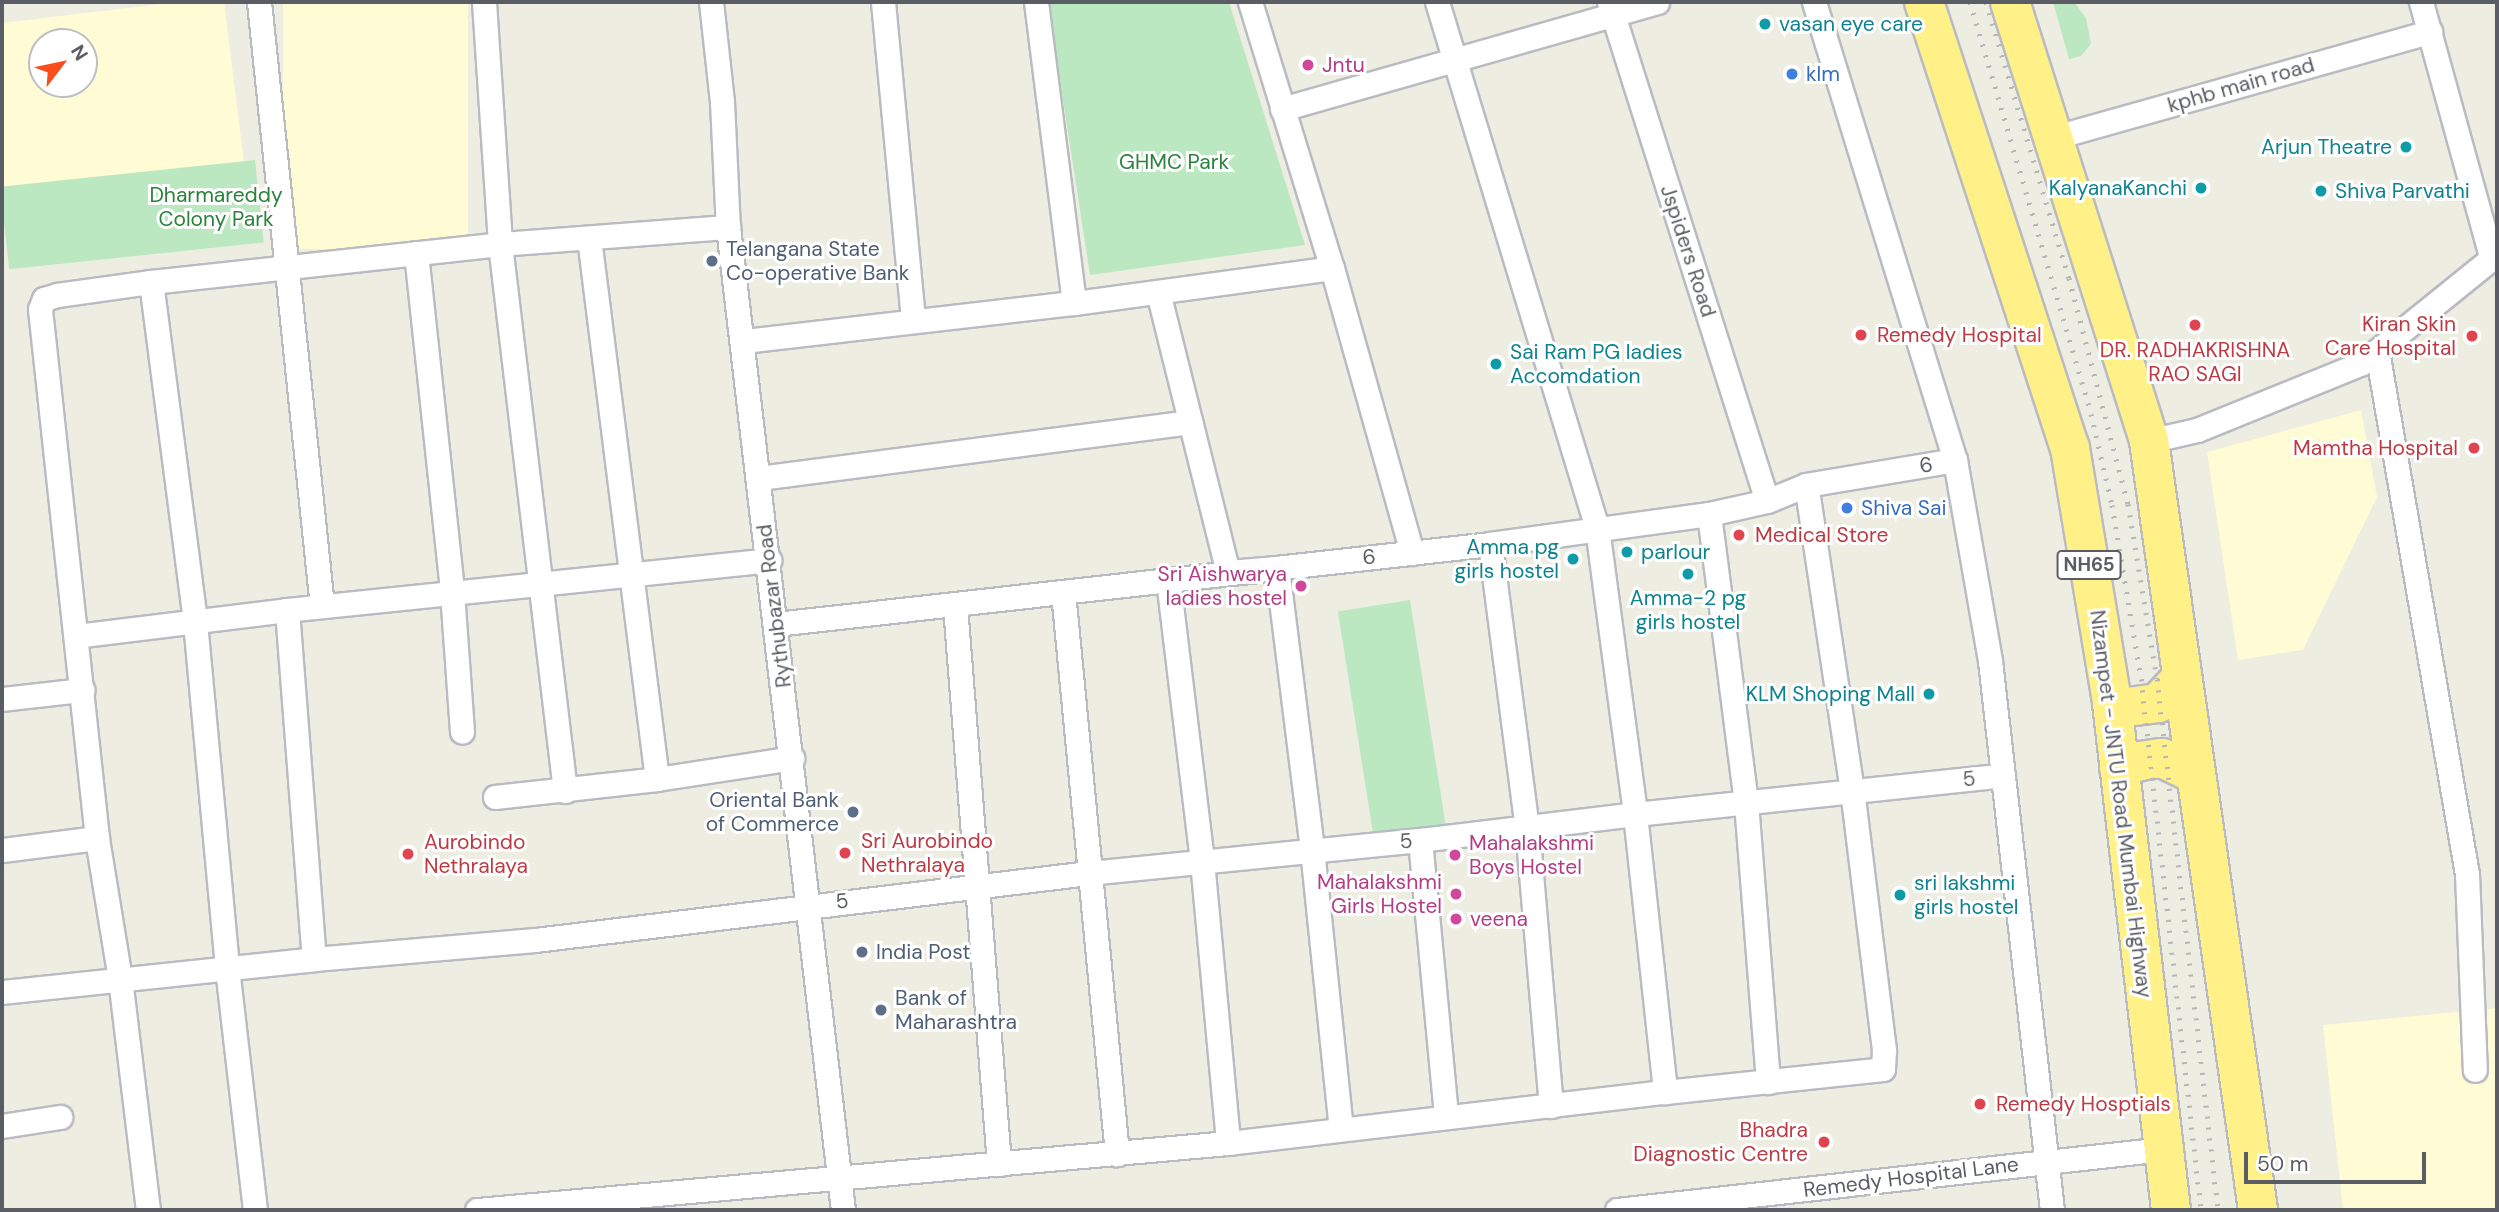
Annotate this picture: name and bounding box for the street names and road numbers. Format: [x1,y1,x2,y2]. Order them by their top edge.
street label: kphb main road [2165,52,2317,118]
street label: Jspiders Road [1655,182,1721,320]
street label: 6 [1917,451,1935,479]
street label: Rythubazar Road [751,523,797,689]
street label: 6 [1361,544,1377,570]
road number: NH65 [2056,550,2122,580]
street label: Nizampet - JNTU Road Mumbai Highway [2085,609,2157,999]
street label: 5 [1961,766,1977,792]
street label: 5 [1399,828,1413,854]
street label: 5 [834,888,850,914]
street label: Remedy Hospital Lane [1802,1151,2020,1203]

